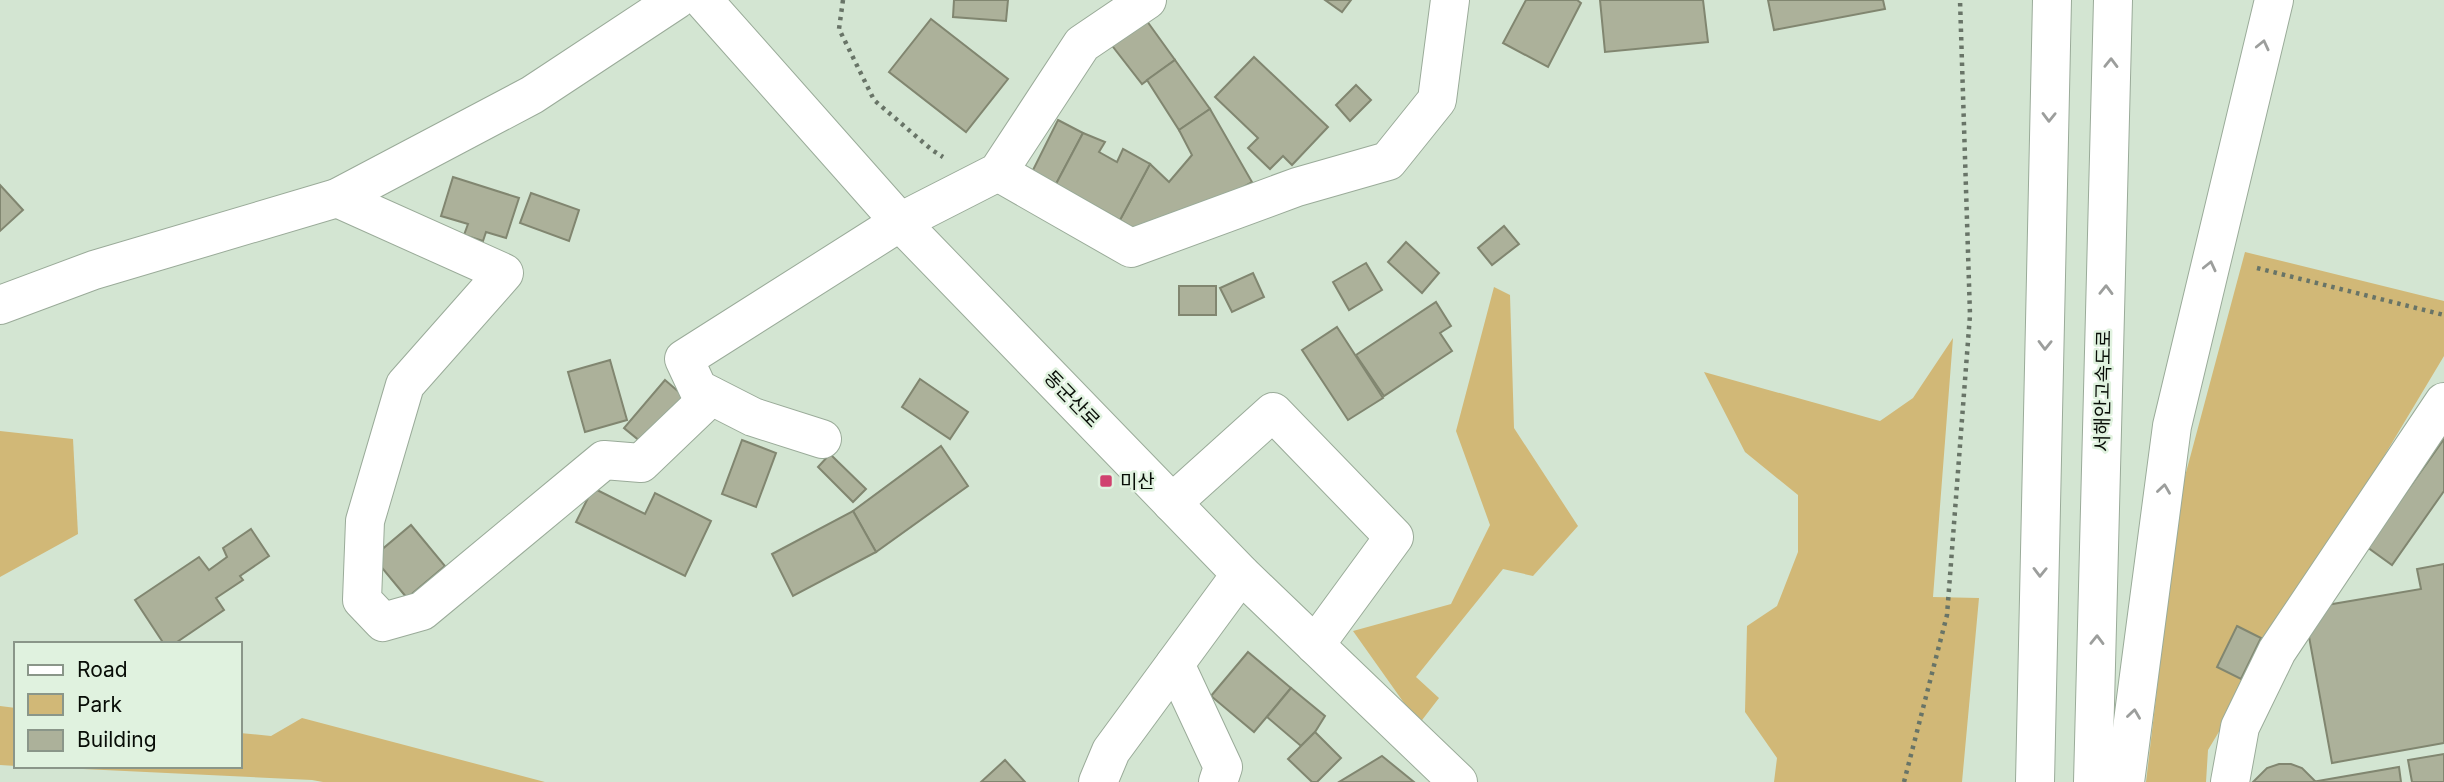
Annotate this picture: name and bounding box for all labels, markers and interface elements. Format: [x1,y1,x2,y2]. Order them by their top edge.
one-way arrow [2255,39,2270,51]
one-way arrow [2103,57,2119,68]
one-way arrow [2042,112,2057,123]
one-way arrow [2202,260,2217,272]
one-way arrow [2098,285,2113,296]
street label: 서해안고속도로 [2090,330,2116,452]
one-way arrow [2037,339,2052,350]
street label: 동군산로 [1039,366,1105,432]
place label: 미산 [1120,470,1155,493]
marker: 미산 [1098,473,1114,489]
one-way arrow [2156,483,2171,495]
one-way arrow [2032,567,2047,578]
one-way arrow [2089,635,2105,645]
legend [14,642,242,768]
text: Road [77,657,128,682]
text: Park [77,692,122,717]
one-way arrow [2127,708,2142,720]
text: Building [77,727,157,752]

